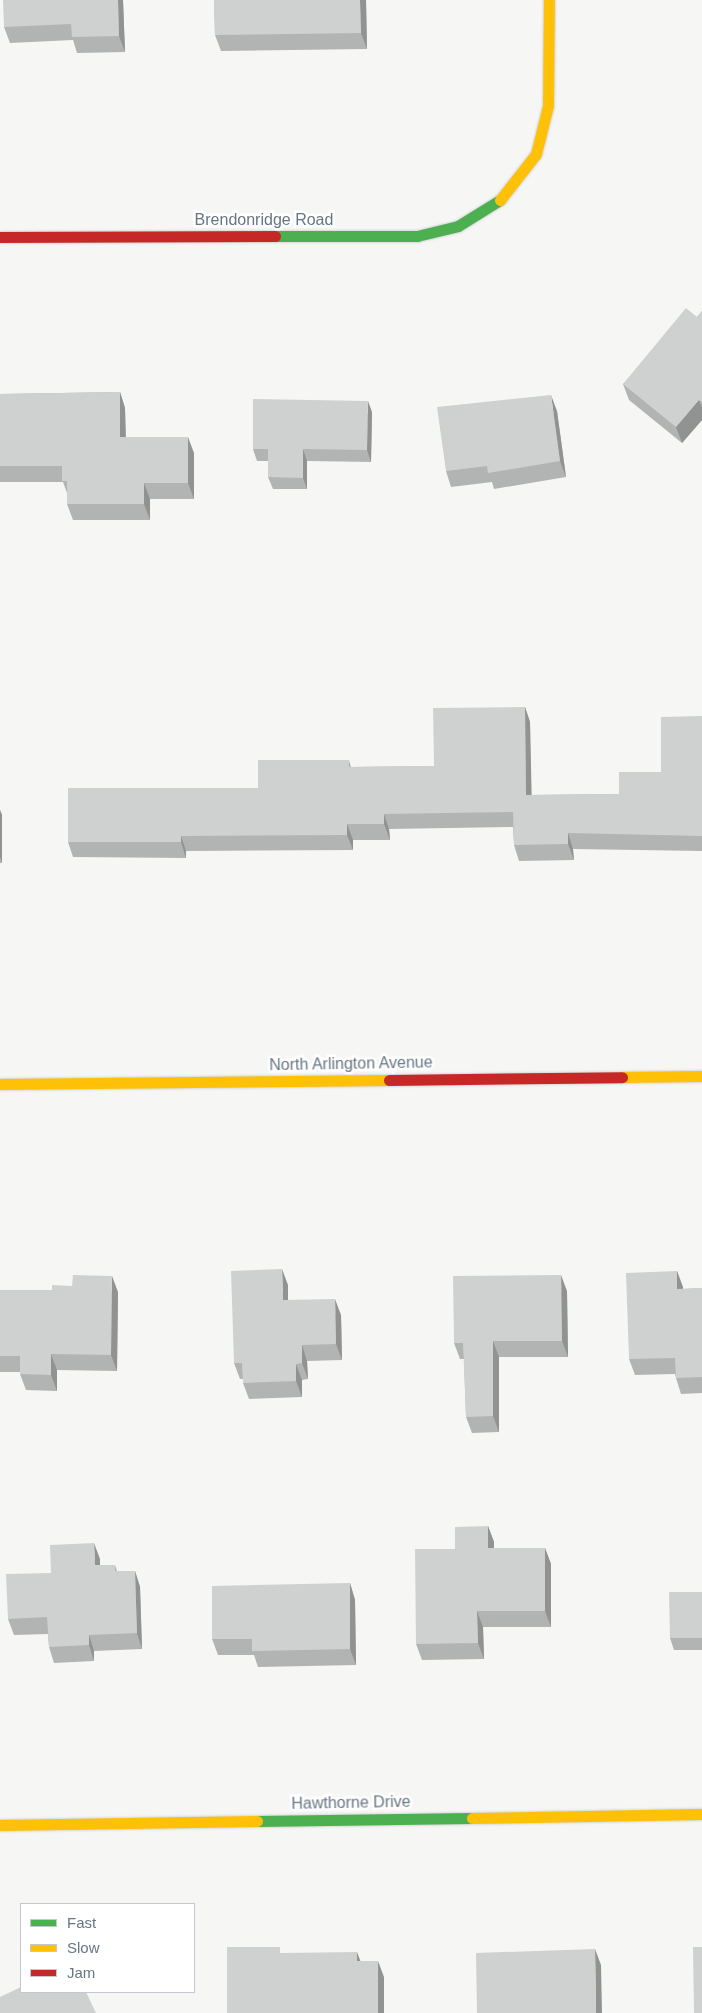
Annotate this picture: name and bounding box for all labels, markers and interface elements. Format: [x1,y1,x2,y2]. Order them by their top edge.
street label: Brendonridge Road [195,210,333,230]
street label: North Arlington Avenue [268,1053,434,1075]
street label: Hawthorne Drive [291,1792,411,1814]
legend [20,1903,195,1993]
text: Fast [67,1914,96,1931]
text: Slow [67,1939,100,1956]
text: Jam [67,1964,95,1981]

